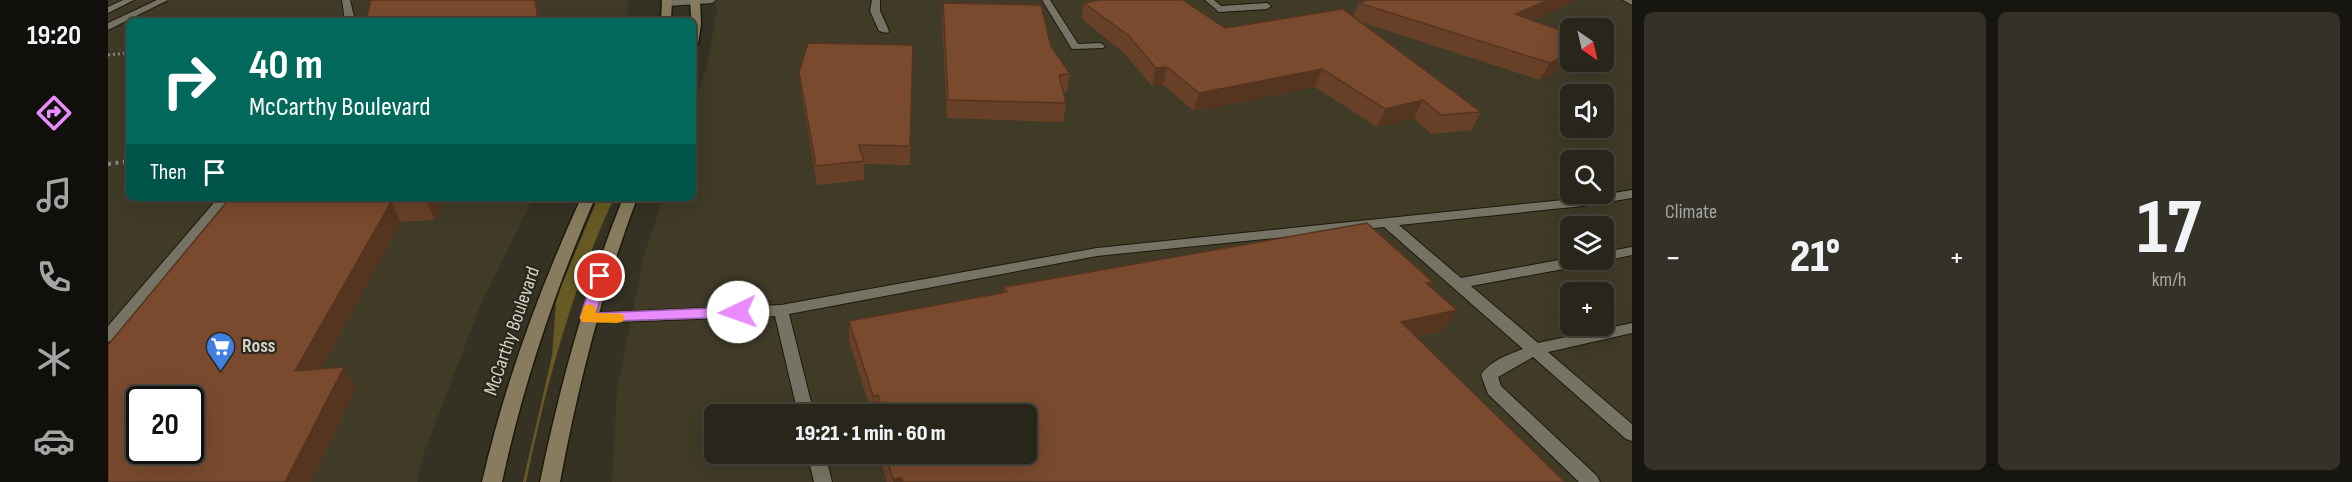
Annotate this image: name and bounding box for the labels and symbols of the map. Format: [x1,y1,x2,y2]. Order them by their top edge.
north arrow [1560,18,1614,72]
pin [574,250,625,301]
street label: McCarthy Boulevard [479,264,545,398]
position arrow [706,280,770,344]
supermarket icon: Ross [205,330,237,372]
place label: Ross [242,334,276,358]
speed limit sign: 20 [126,386,204,464]

